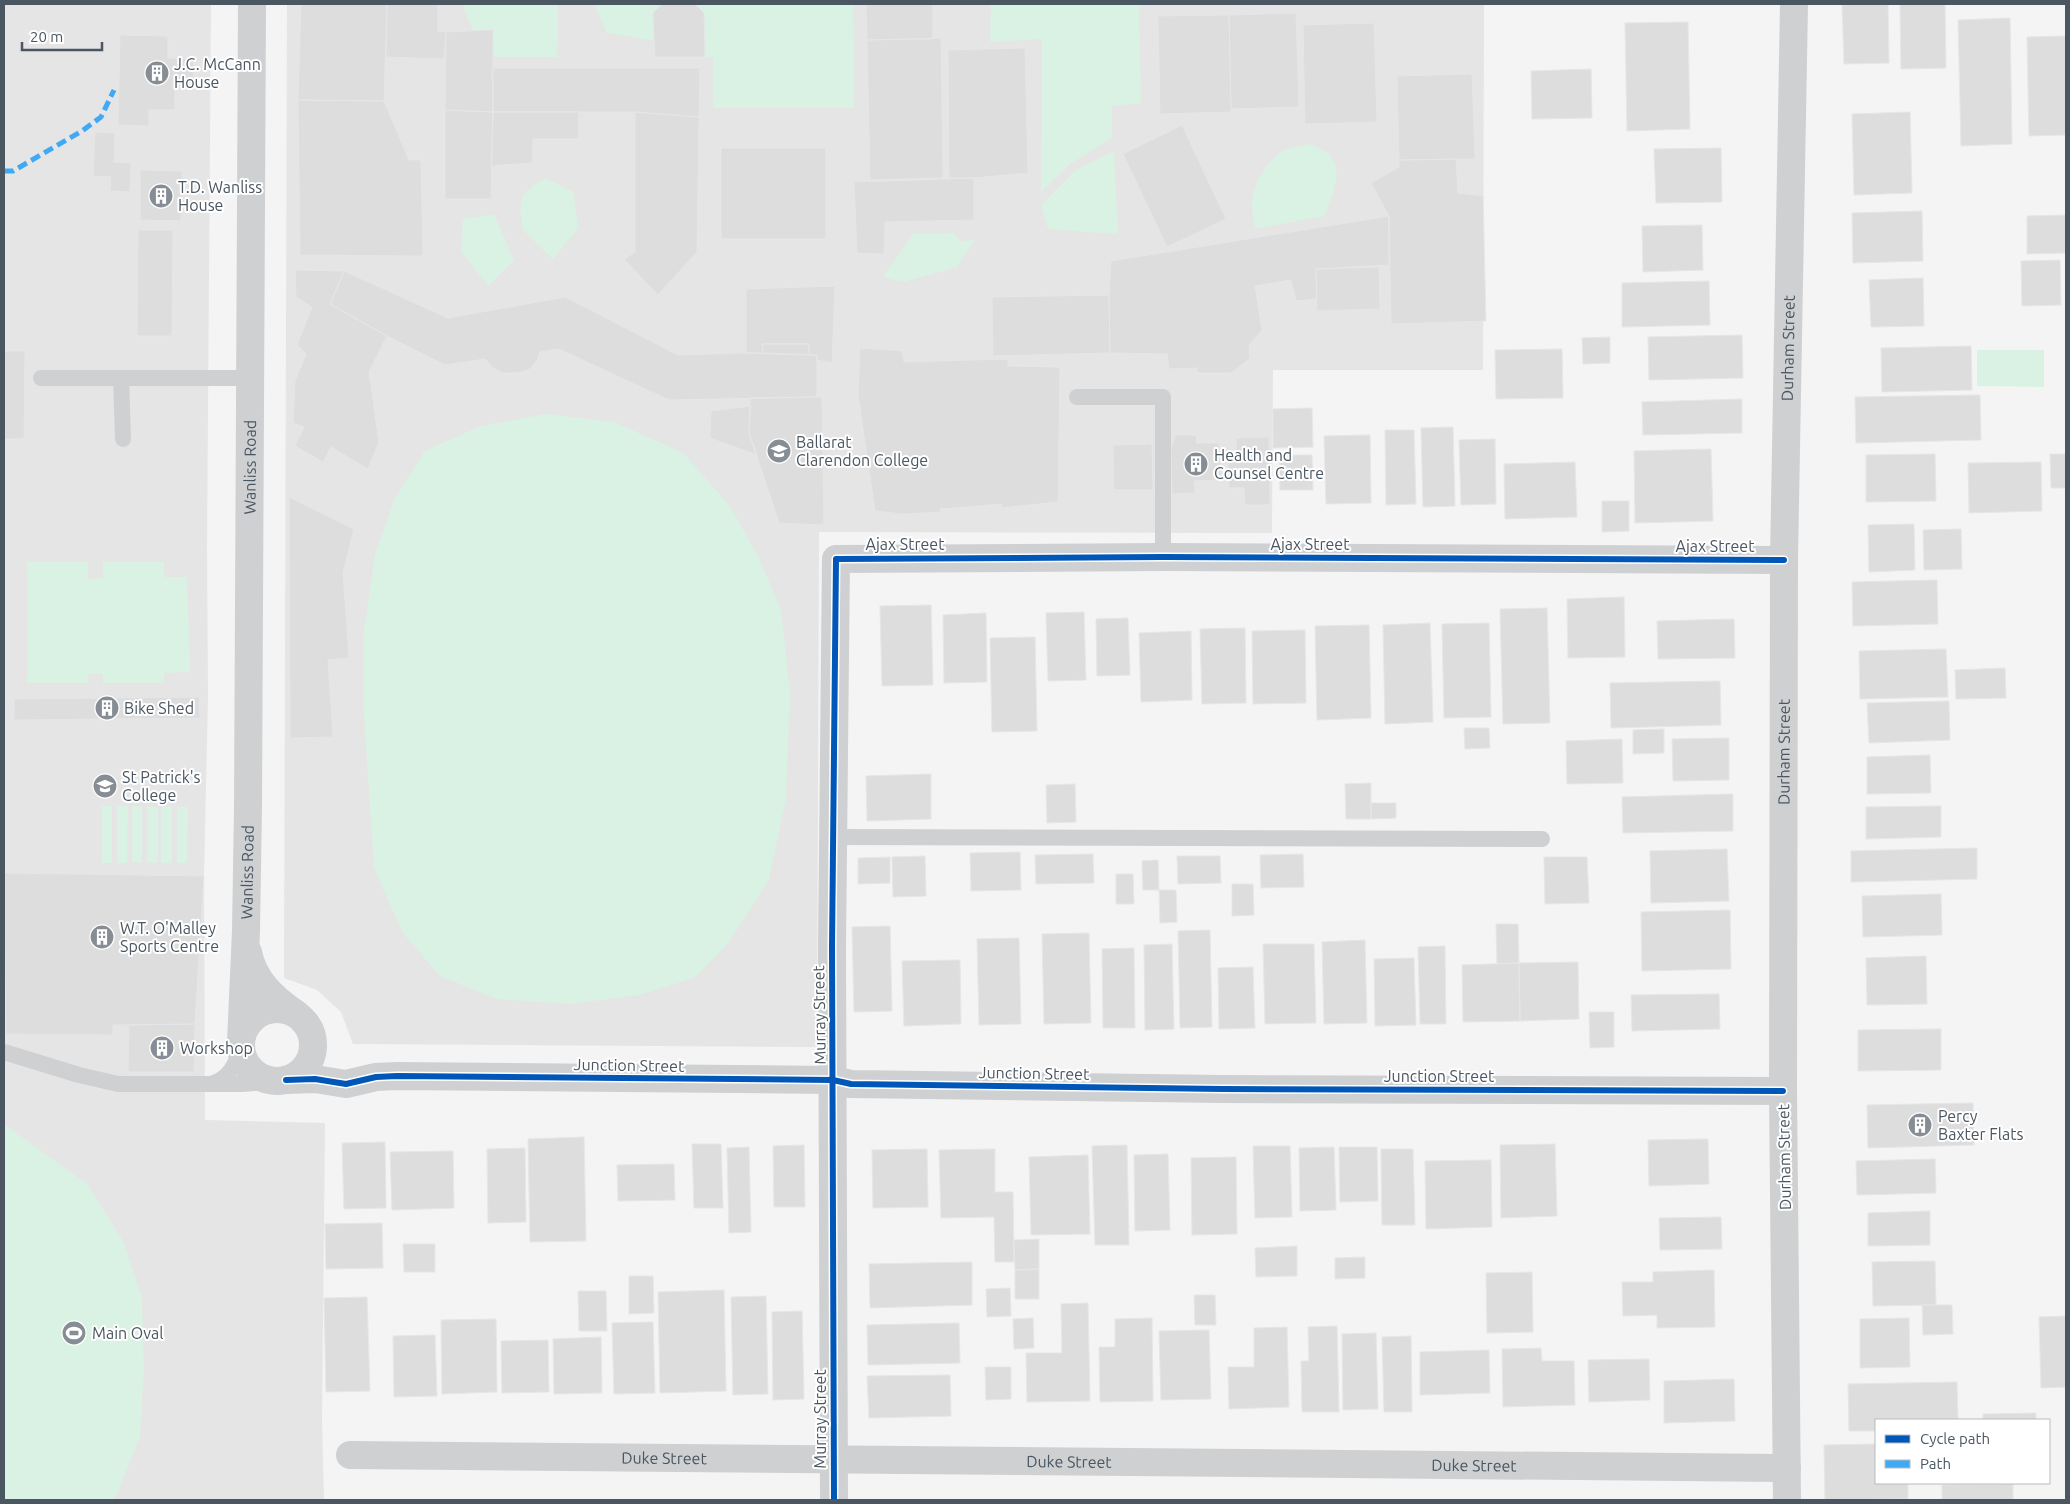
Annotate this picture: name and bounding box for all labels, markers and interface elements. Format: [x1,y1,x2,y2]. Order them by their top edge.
scale bar [22,20,102,52]
text: 20 m [30,28,63,45]
place label: J.C. McCann House [174,55,261,91]
building icon: J.C. McCann House [144,60,170,86]
place label: T.D. Wanliss House [178,178,262,214]
building icon: T.D. Wanliss House [148,183,174,209]
street label: Durham Street [1778,294,1798,401]
street label: Wanliss Road [240,420,259,514]
place label: Ballarat Clarendon College [796,433,928,469]
school or university icon: Ballarat Clarendon College [766,438,792,464]
place label: Health and Counsel Centre [1214,446,1324,482]
building icon: Health and Counsel Centre [1183,451,1209,477]
street label: Ajax Street [866,535,945,553]
street label: Ajax Street [1271,535,1350,553]
street label: Ajax Street [1676,537,1755,555]
building icon: Bike Shed [94,695,120,721]
street label: Durham Street [1775,698,1793,805]
place label: Bike Shed [124,699,194,717]
place label: St Patrick's College [122,768,201,804]
school or university icon: St Patrick's College [92,773,118,799]
street label: Wanliss Road [237,825,257,919]
place label: W.T. O'Malley Sports Centre [120,919,219,955]
building icon: W.T. O'Malley Sports Centre [89,924,115,950]
street label: Murray Street [809,964,829,1065]
building icon: Workshop [149,1035,175,1061]
place label: Workshop [180,1039,253,1057]
street label: Junction Street [574,1055,685,1075]
street label: Junction Street [979,1063,1090,1083]
street label: Junction Street [1384,1067,1495,1085]
street label: Durham Street [1774,1103,1794,1210]
place label: Percy Baxter Flats [1938,1107,2023,1143]
building icon: Percy Baxter Flats [1907,1112,1933,1138]
sports icon: Main Oval [61,1320,87,1346]
place label: Main Oval [92,1324,163,1342]
street label: Murray Street [811,1369,829,1469]
legend [1875,1419,2050,1484]
text: Cycle path [1920,1430,1990,1447]
street label: Duke Street [621,1448,708,1467]
street label: Duke Street [1026,1452,1113,1471]
text: Path [1920,1455,1951,1472]
street label: Duke Street [1431,1456,1517,1475]

